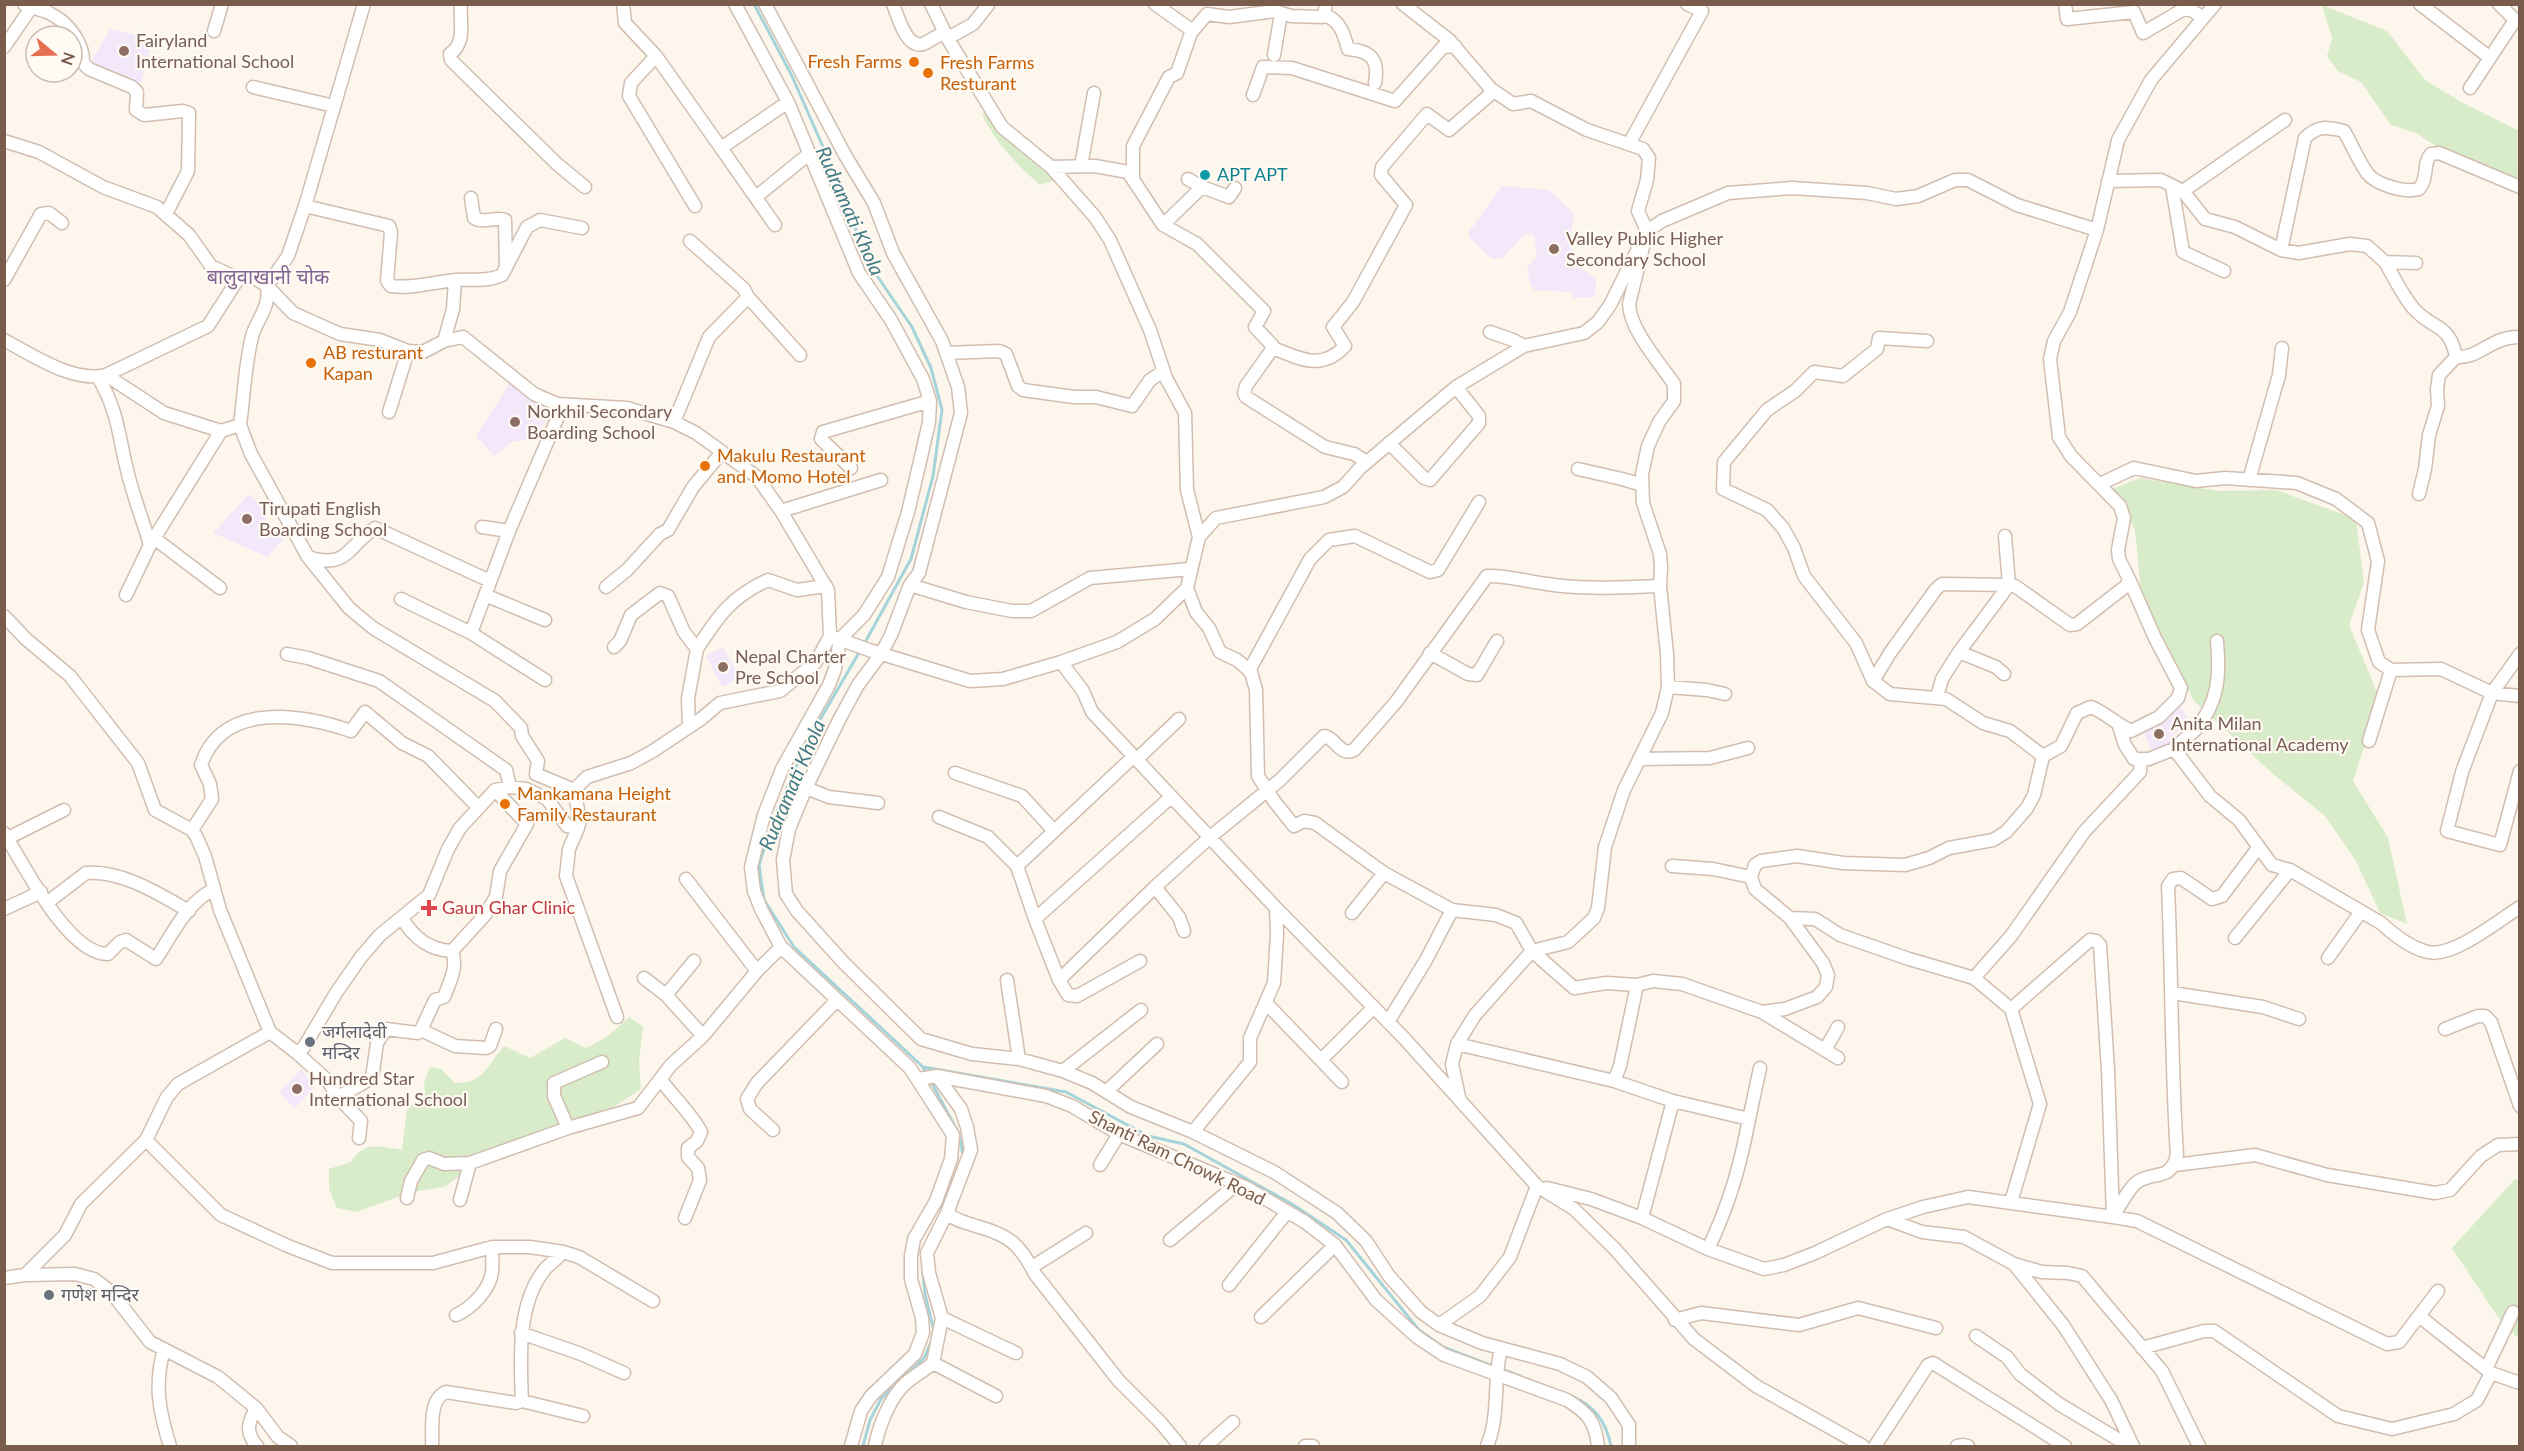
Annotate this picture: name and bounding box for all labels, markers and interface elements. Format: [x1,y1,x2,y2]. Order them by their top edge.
north arrow [24,24,84,84]
place label: Fairyland International School [136,29,294,72]
marker: Fairyland International School [117,44,131,58]
text: N [58,50,80,68]
place label: Fresh Farms [807,50,902,72]
place label: Fresh Farms Resturant [940,51,1035,94]
marker: Fresh Farms [907,55,921,69]
marker: Fresh Farms Resturant [921,66,935,80]
water label: Rudramati Khola [812,142,890,279]
place label: APT APT [1217,163,1288,185]
marker: APT APT [1198,168,1212,182]
place label: Valley Public Higher Secondary School [1566,227,1723,270]
marker: Valley Public Higher Secondary School [1547,242,1561,256]
district label: बालुवाखानी चोक [207,264,330,290]
place label: AB resturant Kapan [323,341,424,384]
marker: AB resturant Kapan [304,356,318,370]
place label: Norkhil Secondary Boarding School [527,400,673,443]
marker: Norkhil Secondary Boarding School [508,415,522,429]
place label: Makulu Restaurant and Momo Hotel [717,444,866,487]
marker: Makulu Restaurant and Momo Hotel [698,459,712,473]
place label: Tirupati English Boarding School [259,497,387,540]
marker: Tirupati English Boarding School [240,512,254,526]
place label: Nepal Charter Pre School [735,645,846,688]
marker: Nepal Charter Pre School [716,660,730,674]
place label: Anita Milan International Academy [2171,712,2349,755]
water label: Rudramati Khola [753,716,829,853]
marker: Anita Milan International Academy [2152,727,2166,741]
place label: Mankamana Height Family Restaurant [517,782,671,825]
marker: Mankamana Height Family Restaurant [498,797,512,811]
place label: Gaun Ghar Clinic [442,896,576,918]
marker: Gaun Ghar Clinic [420,899,438,917]
place label: जर्गलादेवी मन्दिर [322,1020,387,1063]
marker: जर्गलादेवी मन्दिर [303,1035,317,1049]
place label: Hundred Star International School [309,1067,467,1110]
marker: Hundred Star International School [290,1082,304,1096]
street label: Shanti Ram Chowk Road [1086,1105,1269,1209]
place label: गणेश मन्दिर [61,1283,140,1305]
marker: गणेश मन्दिर [42,1288,56,1302]

